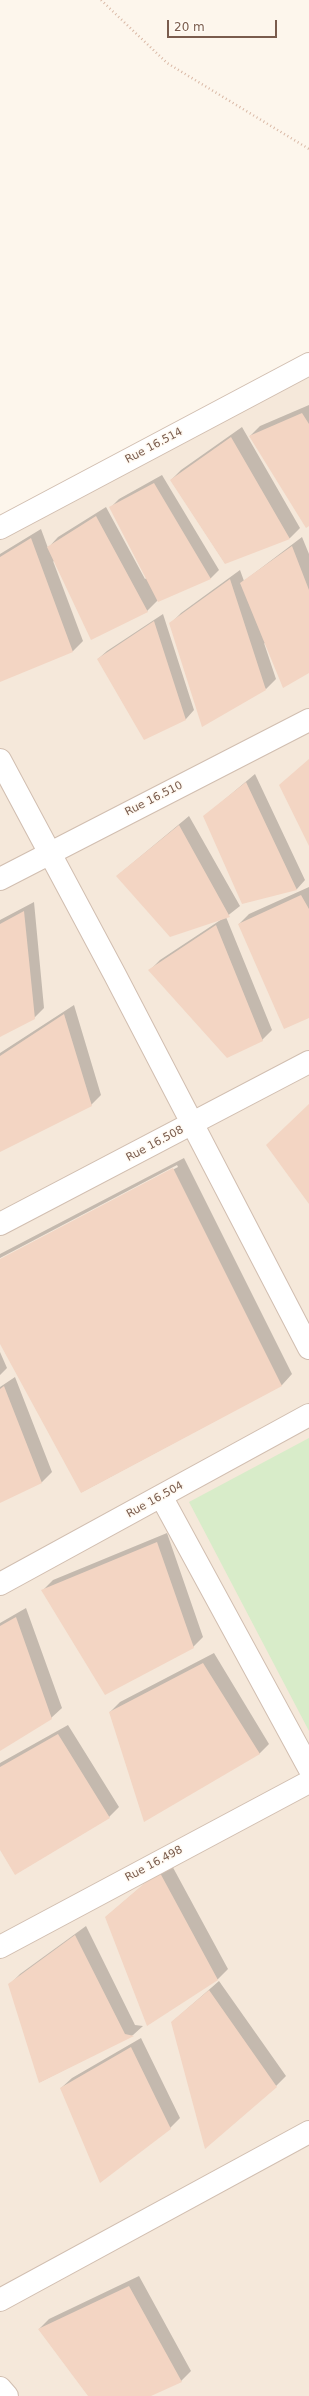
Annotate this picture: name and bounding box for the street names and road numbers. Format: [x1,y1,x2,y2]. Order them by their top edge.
street label: Rue 16.514 [123,425,185,467]
street label: Rue 16.510 [123,779,185,819]
street label: Rue 16.508 [124,1123,186,1165]
street label: Rue 16.504 [124,1479,186,1521]
street label: Rue 16.498 [123,1843,185,1885]

